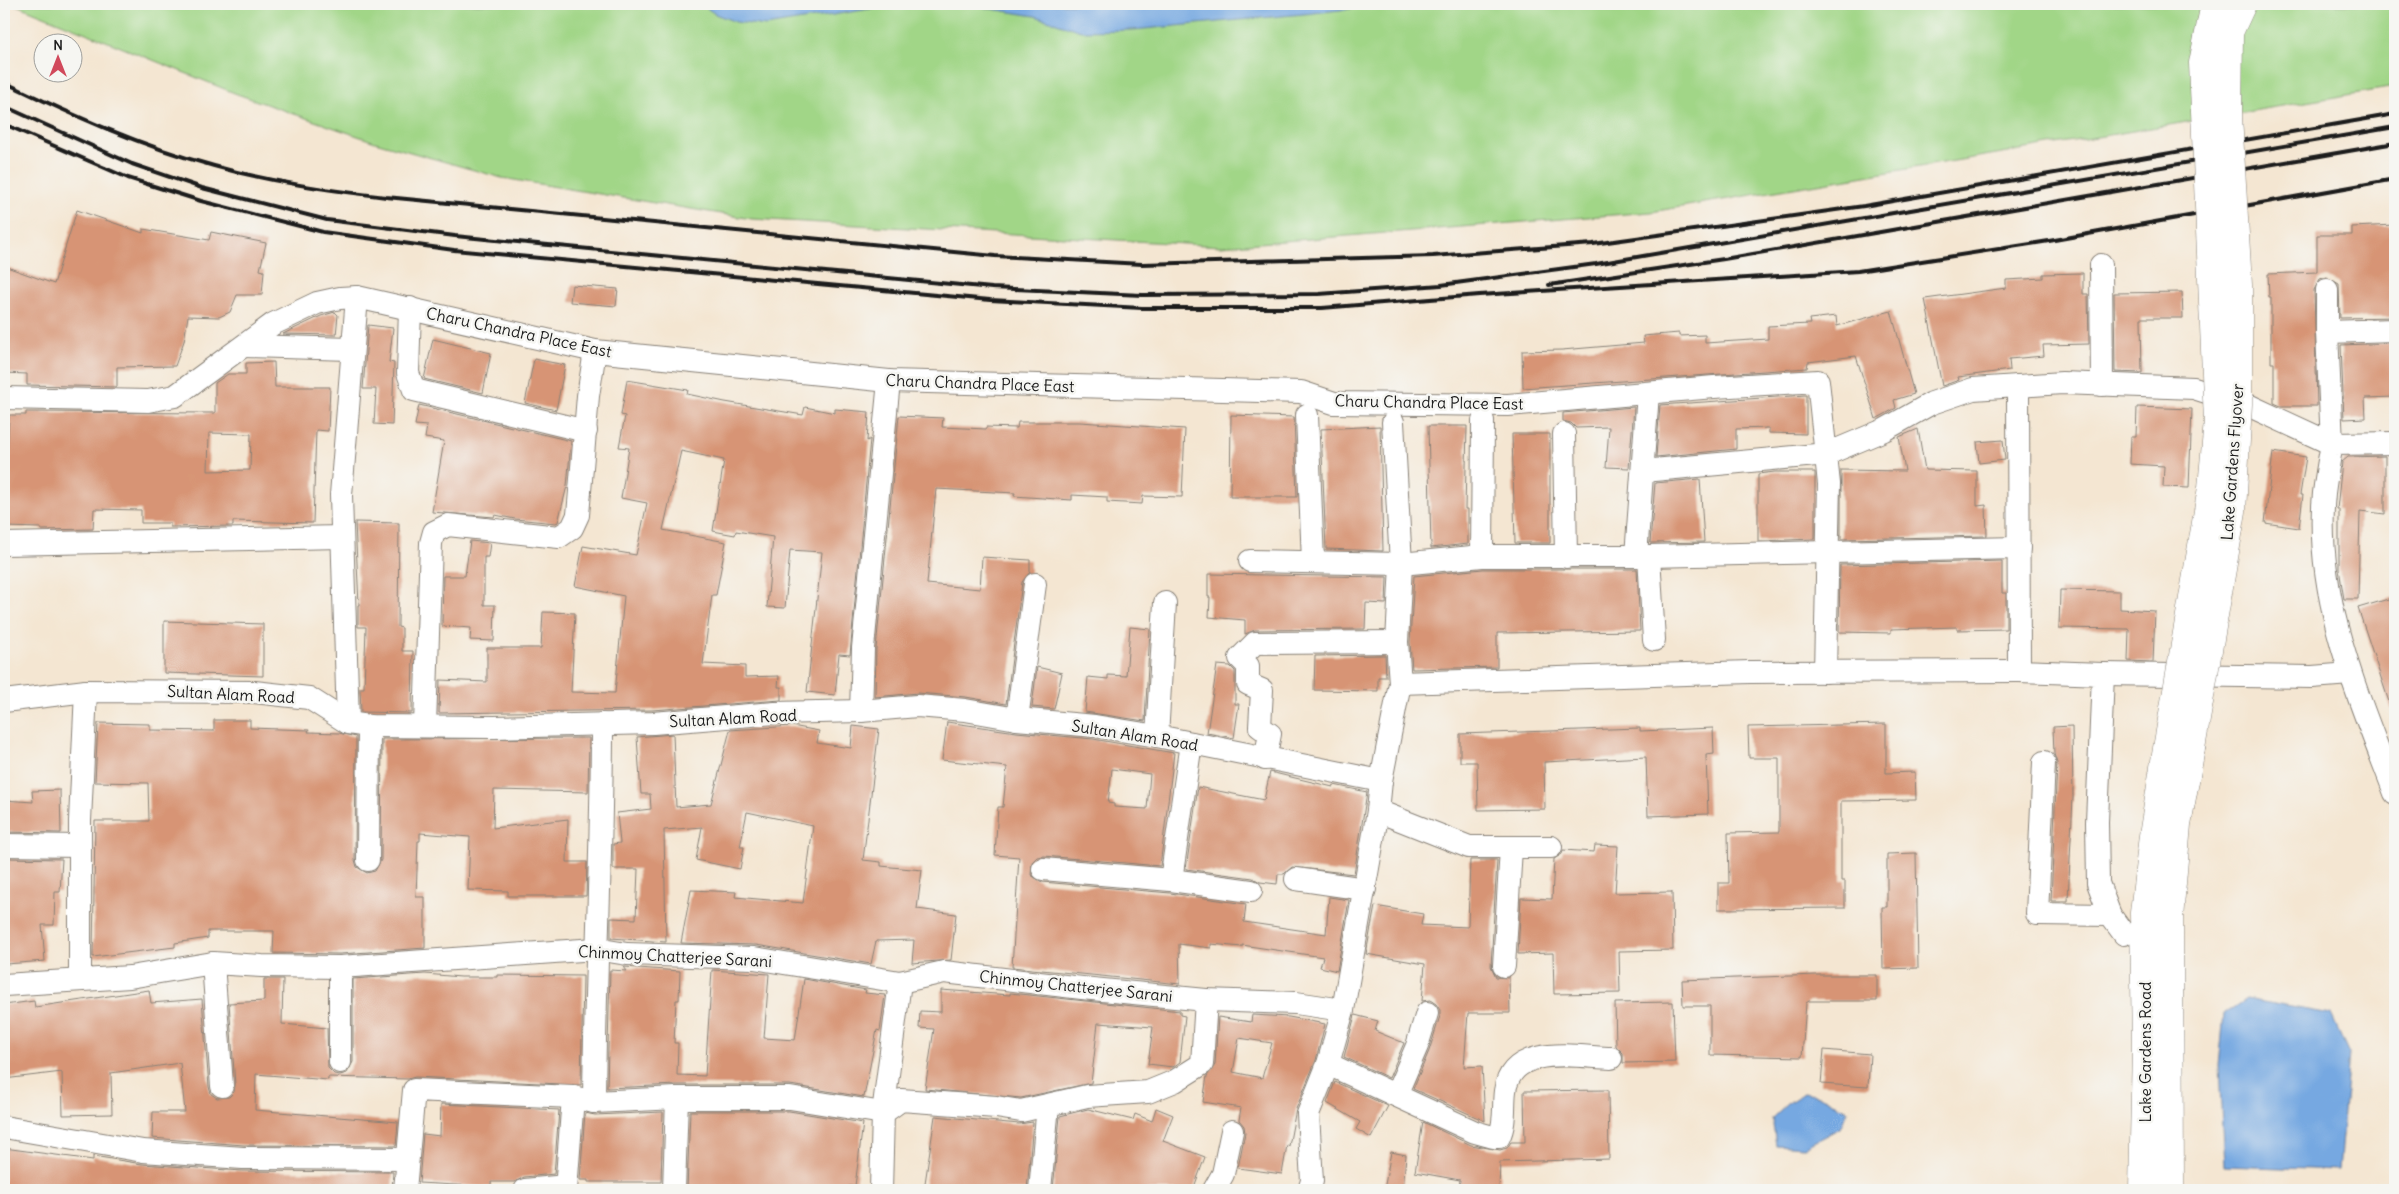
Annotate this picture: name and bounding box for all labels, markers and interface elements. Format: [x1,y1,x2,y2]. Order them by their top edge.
north arrow [32,32,82,82]
text: N [53,36,63,54]
street label: Charu Chandra Place East [425,303,614,362]
street label: Charu Chandra Place East [885,370,1075,396]
street label: Lake Gardens Flyover [2217,382,2247,541]
street label: Charu Chandra Place East [1334,390,1524,414]
street label: Sultan Alam Road [167,681,295,707]
street label: Sultan Alam Road [669,705,797,731]
street label: Sultan Alam Road [1070,715,1200,755]
street label: Chinmoy Chatterjee Sarani [578,941,772,971]
street label: Chinmoy Chatterjee Sarani [978,966,1174,1006]
street label: Lake Gardens Road [2135,981,2155,1123]

